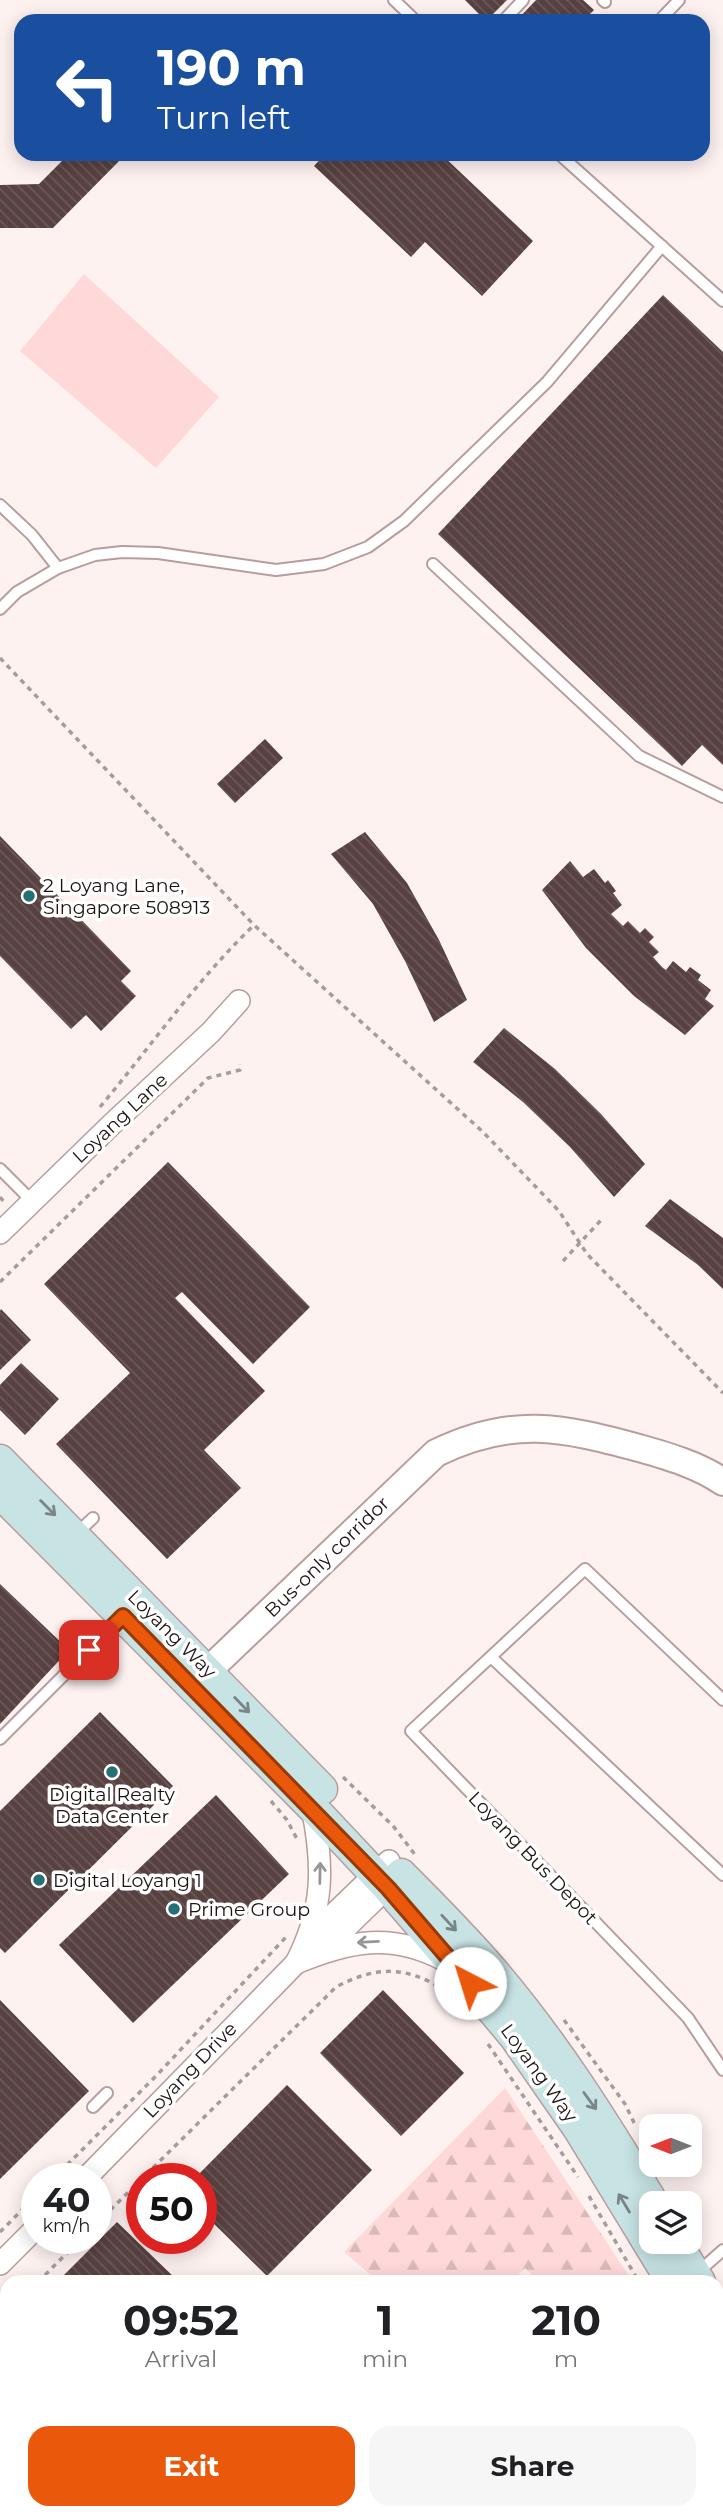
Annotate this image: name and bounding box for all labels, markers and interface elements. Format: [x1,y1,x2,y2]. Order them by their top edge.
text: 190 m [157,38,306,97]
icon: left [42,42,133,133]
text: Turn left [157,98,291,137]
place label: 2 Loyang Lane, Singapore 508913 [43,874,210,919]
marker: 2 Loyang Lane, Singapore 508913 [21,888,37,904]
street label: Loyang Lane [68,1068,172,1168]
street label: Bus-only corridor [260,1492,394,1622]
one-way arrow [39,1500,56,1517]
street label: Loyang Way [123,1585,222,1684]
pin [59,1620,119,1680]
icon: arrive [70,1631,108,1669]
one-way arrow [233,1696,250,1713]
marker: Digital Realty Data Center [104,1764,120,1780]
place label: Digital Realty Data Center [49,1783,176,1828]
street label: Loyang Bus Depot [464,1787,602,1929]
one-way arrow [313,1861,327,1884]
place label: Digital Loyang 1 [53,1869,202,1892]
marker: Digital Loyang 1 [31,1872,47,1888]
place label: Prime Group [188,1898,310,1921]
marker: Prime Group [166,1901,182,1917]
one-way arrow [440,1915,457,1932]
one-way arrow [356,1936,379,1949]
position arrow [433,1946,507,2020]
street label: Loyang Drive [139,2017,241,2123]
street label: Loyang Way [496,2019,583,2127]
one-way arrow [583,2091,597,2110]
north arrow [639,2114,702,2177]
map controls [639,2114,702,2254]
speed limit sign: 50 [126,2163,217,2254]
text: 40 [43,2178,90,2221]
button: layers [639,2191,702,2254]
one-way arrow [616,2193,630,2213]
text: km/h [42,2215,91,2237]
text: 09:52 [123,2294,239,2346]
text: 1 [377,2294,393,2346]
text: 210 [531,2294,601,2346]
text: Arrival [145,2345,217,2373]
text: min [362,2345,408,2373]
text: m [554,2345,578,2373]
button: Exit [28,2426,355,2506]
button: Share [369,2426,696,2506]

